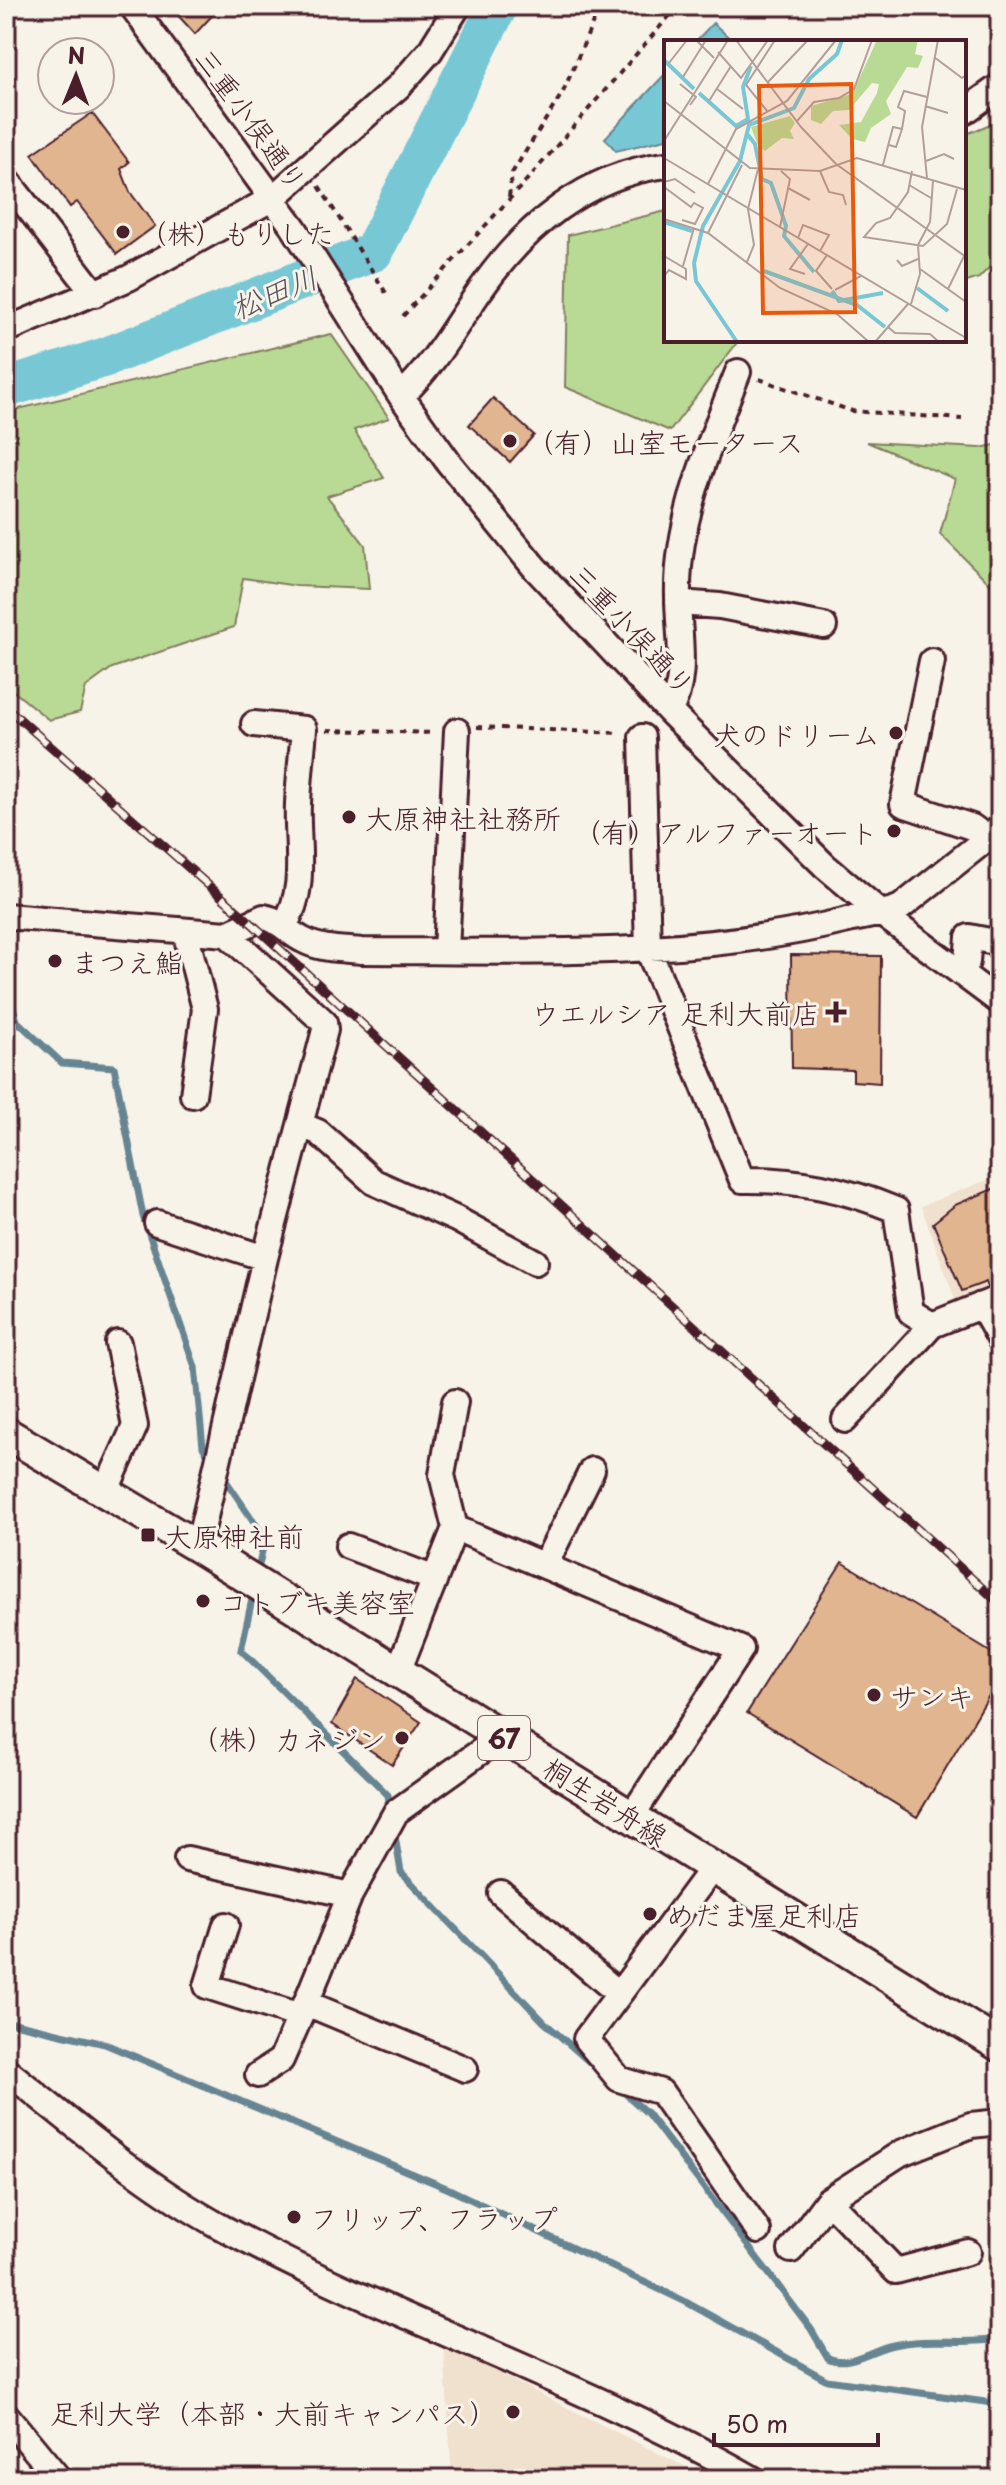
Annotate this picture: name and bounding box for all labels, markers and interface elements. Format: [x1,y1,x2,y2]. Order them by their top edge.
north arrow [36,36,116,116]
text: N [67,38,85,71]
street label: 三重小俣通り [185,38,319,200]
inset map [664,40,966,342]
place label: （株）もりした [139,211,335,254]
marker: （株）もりした [114,223,132,241]
water label: 松田川 [224,253,324,329]
place label: （有）山室モータース [526,420,804,463]
marker: （有）山室モータース [501,432,519,450]
street label: 三重小俣通り [560,553,706,705]
place label: 犬のドリーム [713,712,880,755]
marker: 犬のドリーム [887,724,905,742]
place label: 大原神社社務所 [365,796,561,839]
marker: 大原神社社務所 [340,808,358,826]
place label: （有）アルファーオート [573,810,878,853]
marker: （有）アルファーオート [885,822,903,840]
place label: まつえ鮨 [71,940,183,983]
marker: まつえ鮨 [46,952,64,970]
place label: ウエルシア 足利大前店 [531,991,820,1034]
marker: ウエルシア 足利大前店 [827,1003,845,1021]
place label: 大原神社前 [164,1514,304,1557]
marker: 大原神社前 [139,1526,157,1544]
place label: コトブキ美容室 [219,1580,415,1623]
marker: コトブキ美容室 [194,1592,212,1610]
place label: サンキ [890,1674,974,1717]
marker: サンキ [865,1686,883,1704]
road number: 67 [478,1716,530,1760]
place label: （株）カネジン [191,1717,386,1760]
marker: （株）カネジン [393,1729,411,1747]
street label: 桐生岩舟線 [535,1746,677,1856]
place label: めだま屋足利店 [666,1893,862,1936]
marker: めだま屋足利店 [641,1905,659,1923]
place label: フリップ、フラップ [310,2196,558,2239]
marker: フリップ、フラップ [285,2208,303,2226]
place label: 足利大学（本部・大前キャンパス） [50,2391,497,2434]
scale bar [714,2397,878,2447]
marker: 足利大学（本部・大前キャンパス） [504,2403,522,2421]
text: 50 m [726,2405,788,2441]

